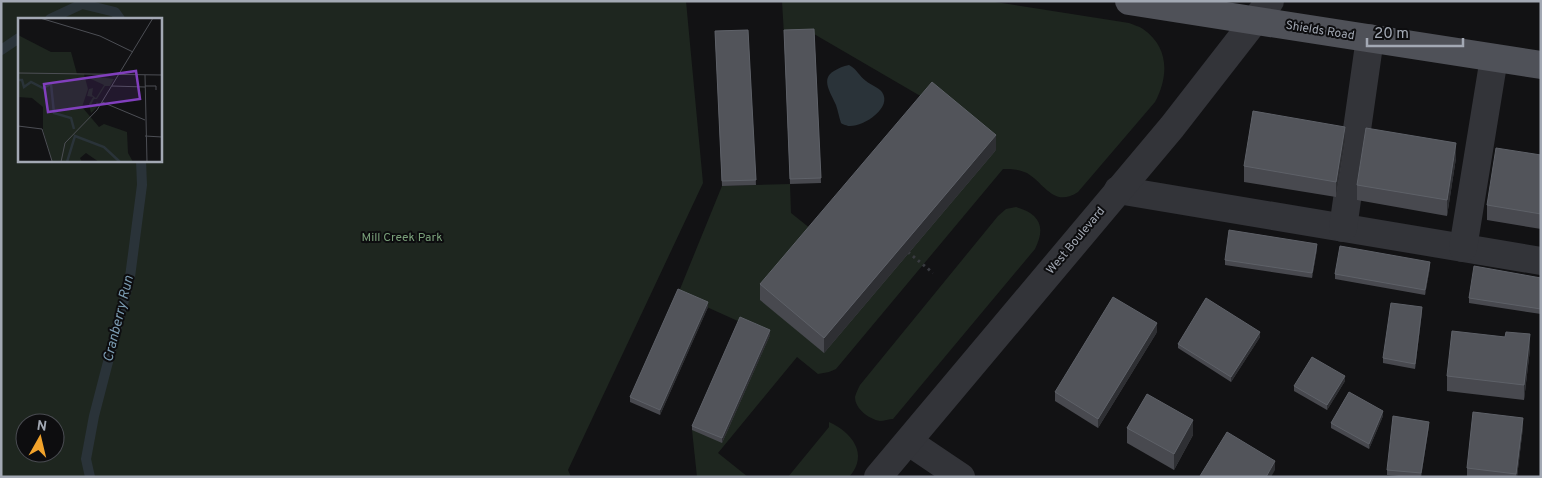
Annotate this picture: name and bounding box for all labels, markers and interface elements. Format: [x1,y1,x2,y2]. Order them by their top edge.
scale bar [1367,15,1463,47]
inset map [18,18,161,161]
street label: Shields Road [1284,18,1356,44]
text: 20 m [1374,25,1409,44]
street label: West Boulevard [1043,204,1109,278]
park label: Mill Creek Park [361,230,443,246]
water label: Cranberry Run [100,274,138,364]
north arrow [15,413,65,463]
text: N [35,417,48,436]

